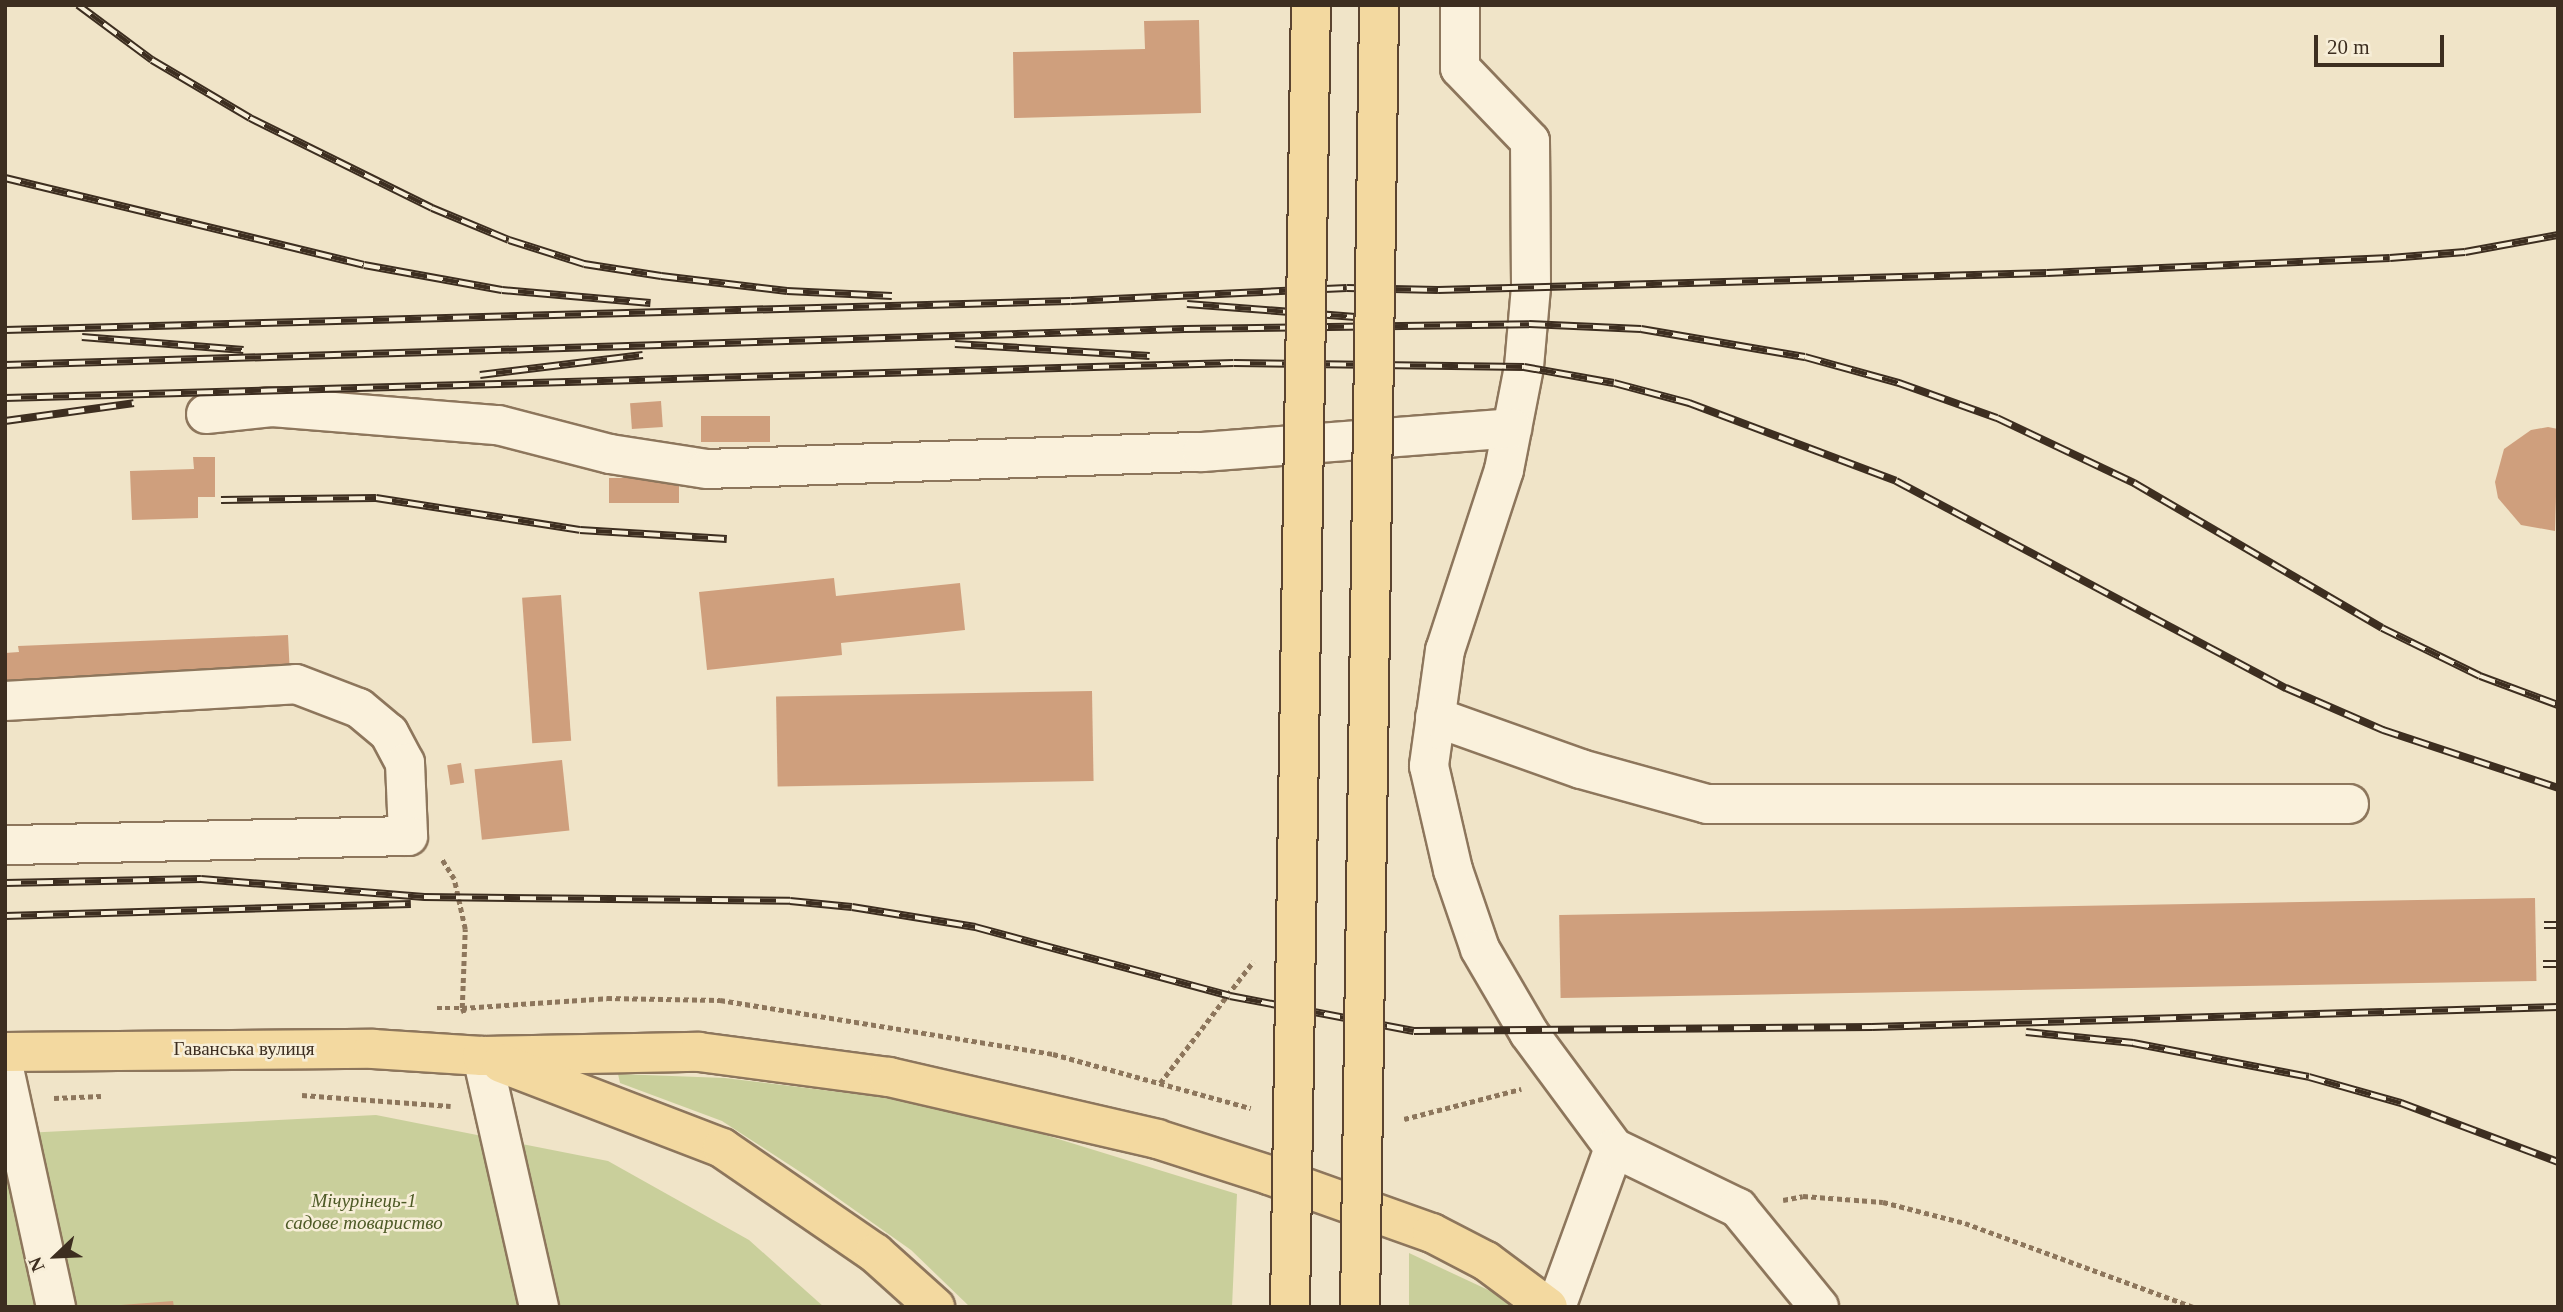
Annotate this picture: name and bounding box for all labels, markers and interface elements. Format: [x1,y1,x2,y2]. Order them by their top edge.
scale bar [2318,21,2448,65]
text: 20 m [2327,35,2370,59]
street label: Гаванська вулиця [173,1038,315,1060]
park label: Мічурінець-1 садове товариство [285,1190,443,1234]
north arrow [21,1221,91,1291]
text: N [24,1254,49,1275]

